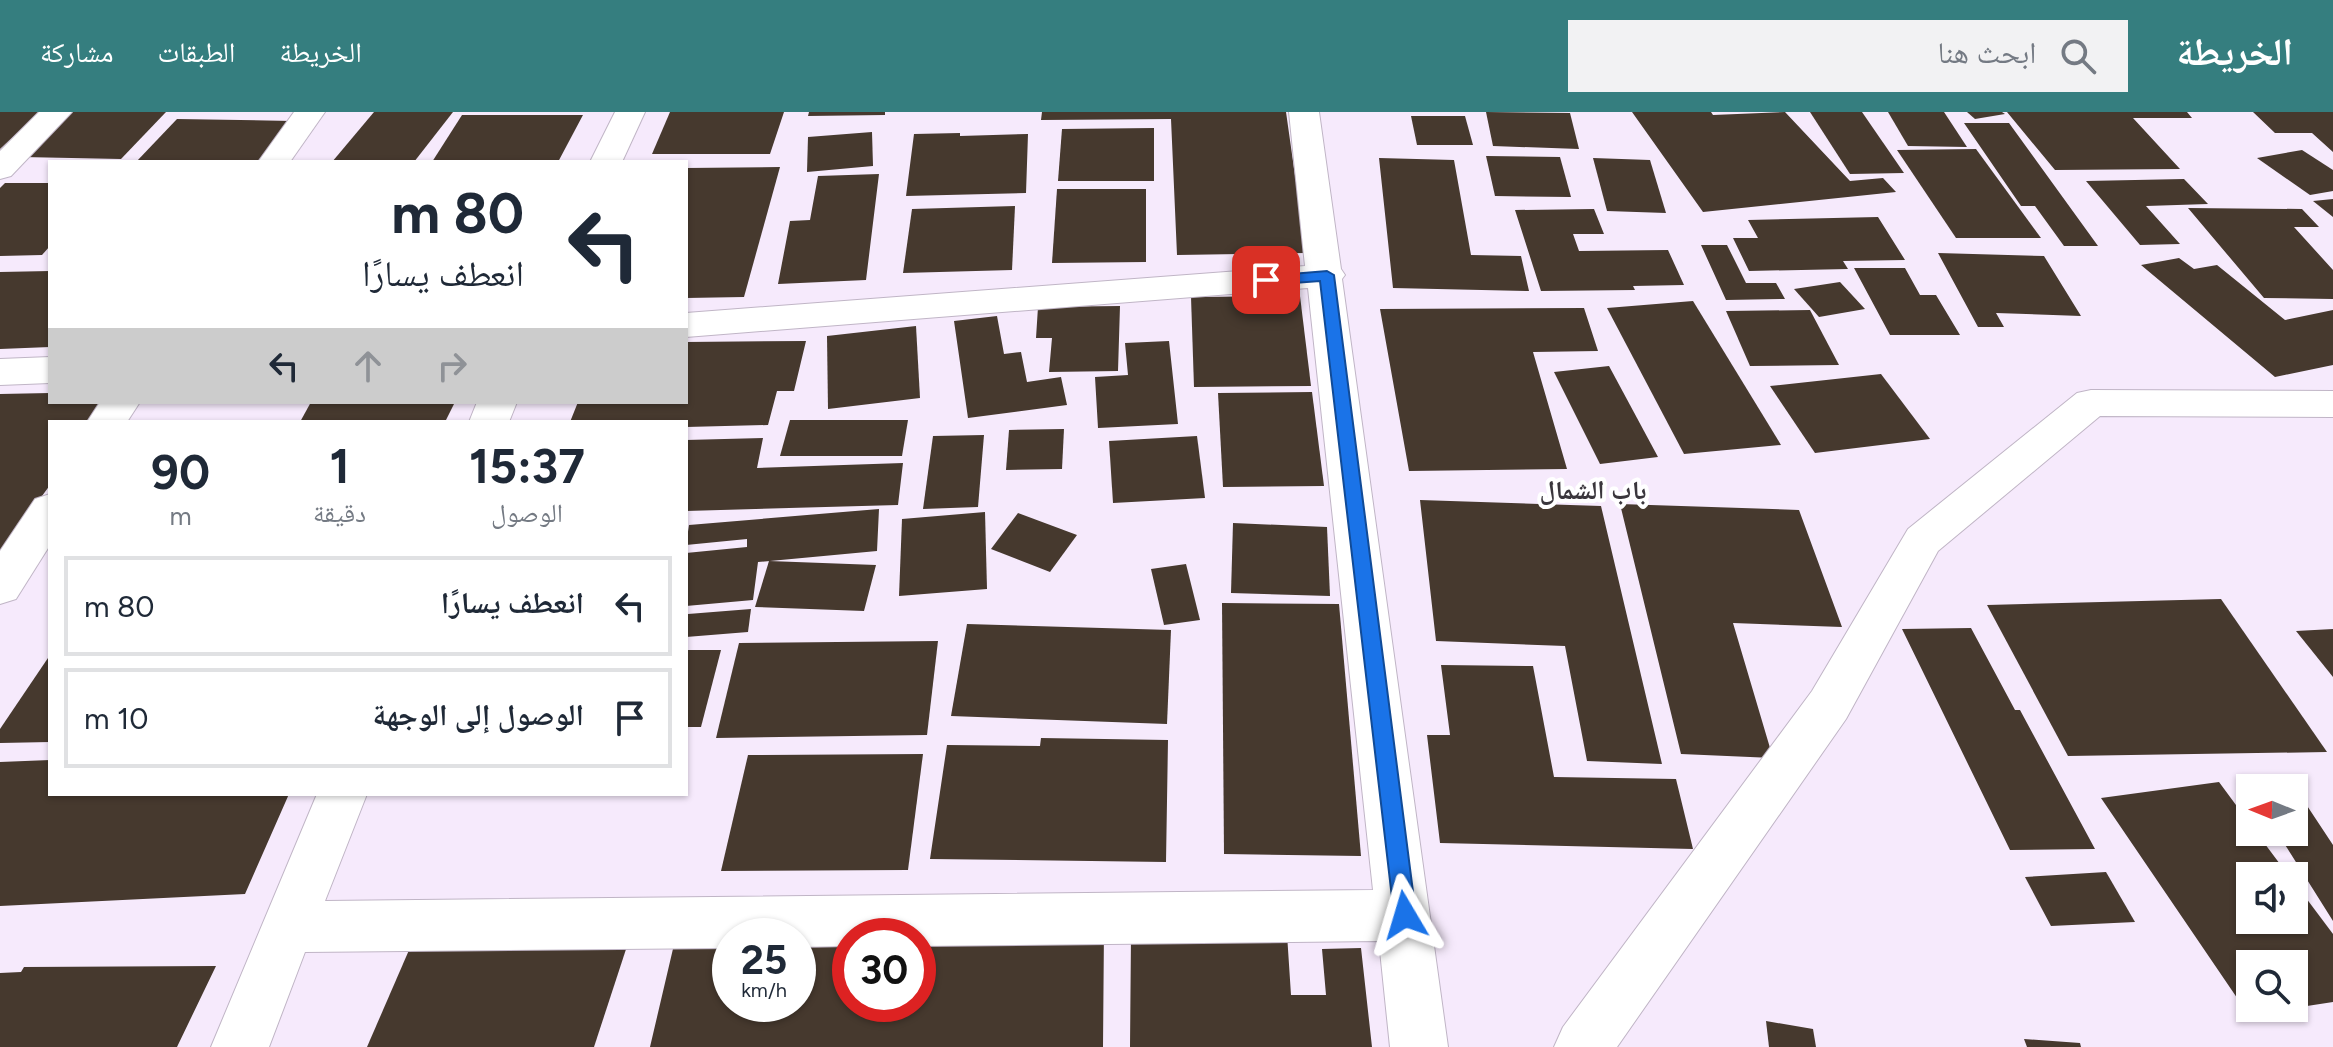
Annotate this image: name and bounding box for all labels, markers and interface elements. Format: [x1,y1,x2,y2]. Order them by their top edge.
search box [1568,20,2128,92]
text: الخريطة [2176,29,2293,75]
text: ابحث هنا [1938,34,2036,71]
icon: search [2056,34,2100,78]
text: مشاركة [40,35,114,69]
text: الطبقات [158,35,235,69]
text: الخريطة [279,35,362,69]
text: 80 m [391,180,524,247]
icon: left [552,192,656,296]
pin [1232,246,1300,314]
text: انعطف يسارًا [362,252,524,295]
icon: arrive [1244,258,1288,302]
icon: left [262,344,306,388]
icon: ahead [346,344,390,388]
icon: right [430,344,474,388]
text: 1 [329,437,350,495]
text: 15:37 [469,437,585,495]
text: 90 [151,443,210,501]
district label: باب الشمال [1539,474,1647,506]
text: دقيقة [313,497,366,529]
text: الوصول [491,497,563,529]
text: m [169,500,192,532]
text: انعطف يسارًا [441,584,584,621]
icon: left [608,584,652,628]
text: 80 m [84,588,155,625]
text: الوصول إلى الوجهة [372,696,584,733]
icon: arrive [608,696,652,740]
text: 10 m [84,700,149,737]
north arrow [2236,774,2308,846]
map controls [2236,774,2308,1022]
button: sound [2236,862,2308,934]
position arrow [1363,873,1447,957]
speed limit sign: 30 [832,918,936,1022]
text: 25 [741,936,787,984]
button: search [2236,950,2308,1022]
text: km/h [741,978,787,1002]

